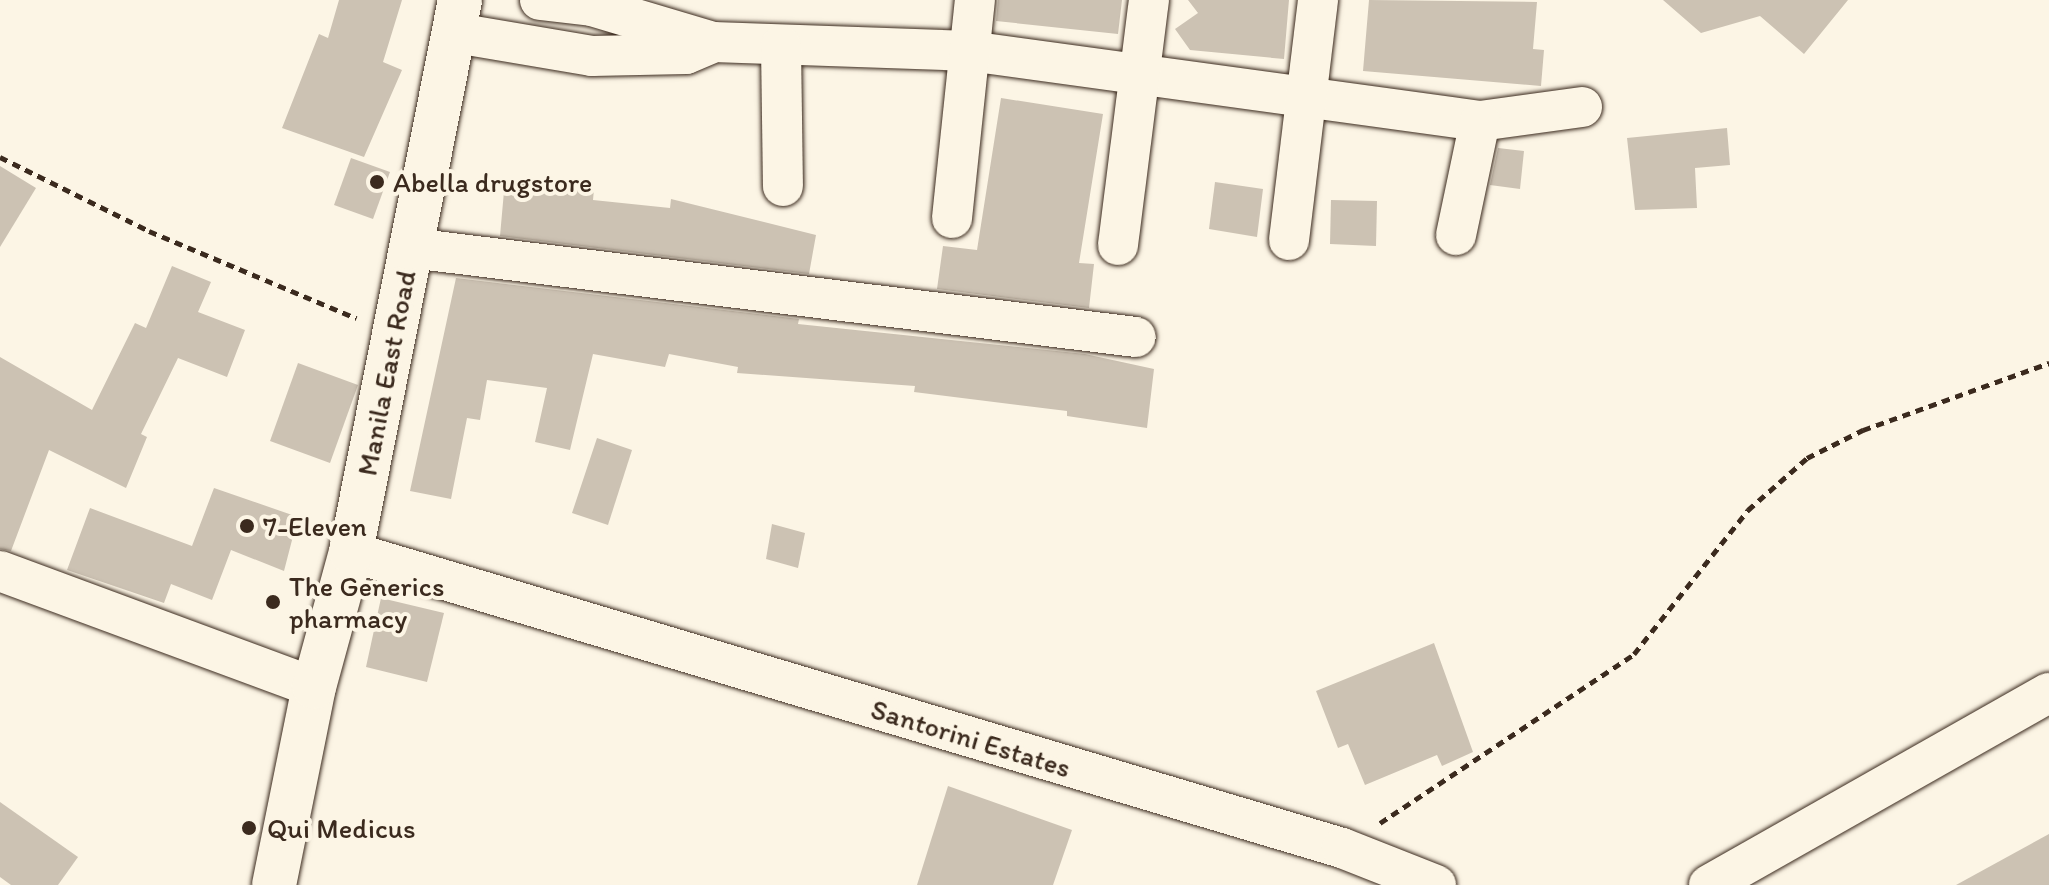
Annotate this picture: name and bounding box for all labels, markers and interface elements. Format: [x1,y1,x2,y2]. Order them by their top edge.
place label: Abella drugstore [393,165,592,199]
marker: Abella drugstore [368,173,386,191]
street label: Manila East Road [350,268,422,478]
place label: 7-Eleven [263,509,367,543]
marker: 7-Eleven [238,517,256,535]
place label: The Generics pharmacy [289,569,444,635]
marker: The Generics pharmacy [264,593,282,611]
street label: Santorini Estates [867,692,1075,784]
place label: Qui Medicus [267,811,415,845]
marker: Qui Medicus [238,817,260,839]

